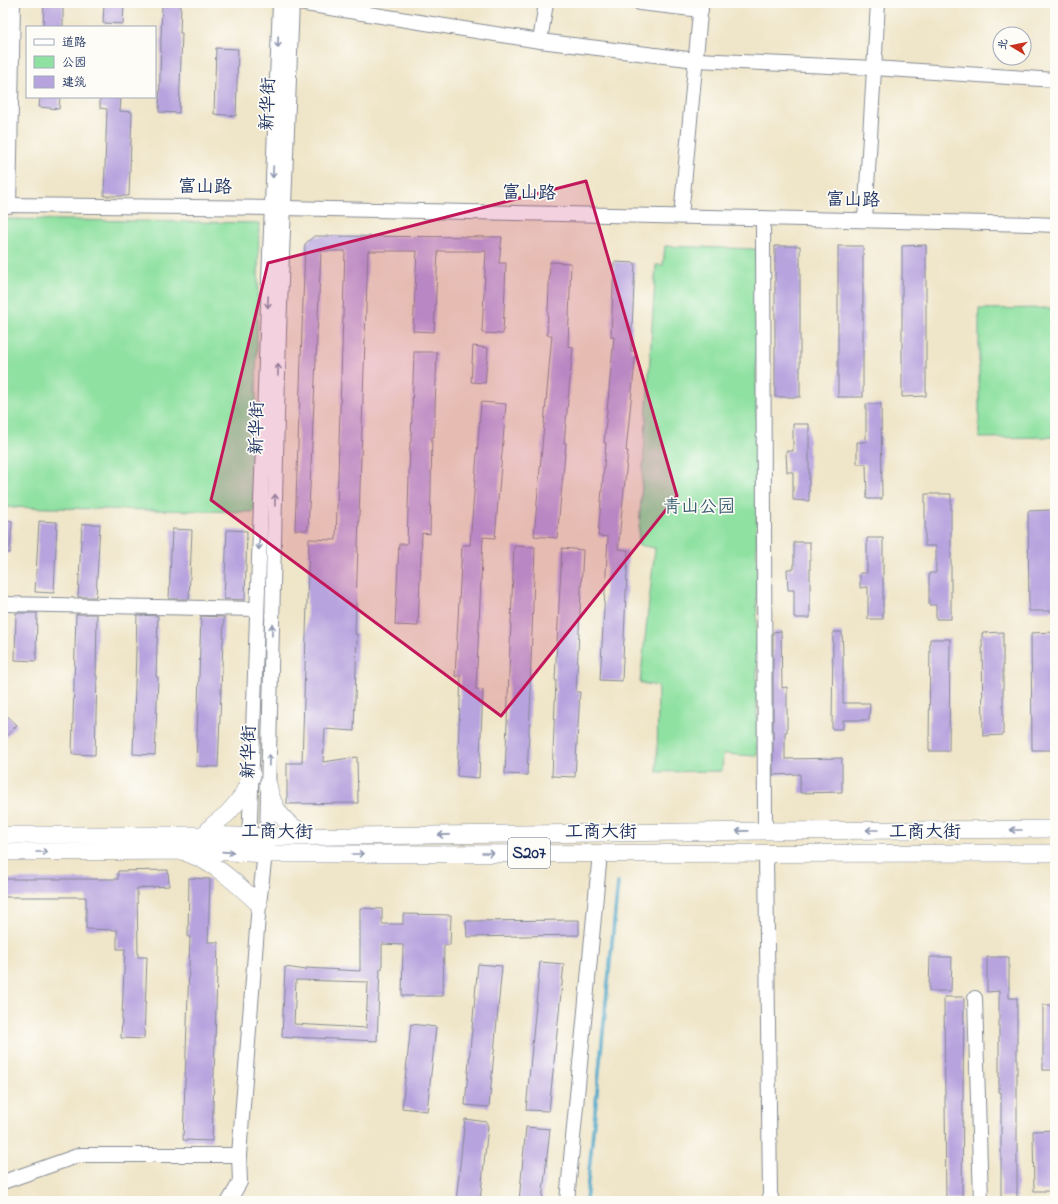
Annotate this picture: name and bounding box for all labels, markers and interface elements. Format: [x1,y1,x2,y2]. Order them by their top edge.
legend [26,26,156,98]
north arrow [992,26,1032,66]
text: 道路 [62,34,86,52]
one-way arrow [275,35,282,48]
text: 北 [994,38,1012,51]
text: 公园 [62,54,86,72]
text: 建筑 [62,74,86,92]
street label: 新华街 [255,77,283,131]
one-way arrow [269,165,277,178]
street label: 富山路 [178,175,232,201]
street label: 富山路 [502,181,556,207]
street label: 富山路 [826,188,880,214]
one-way arrow [264,295,272,308]
one-way arrow [274,364,282,377]
street label: 新华街 [245,401,271,455]
one-way arrow [271,494,279,507]
park label: 青山公园 [663,495,735,521]
one-way arrow [256,537,263,550]
one-way arrow [268,624,276,637]
street label: 新华街 [237,725,263,779]
one-way arrow [265,754,273,767]
street label: 工商大街 [241,819,313,847]
street label: 工商大街 [565,820,637,846]
street label: 工商大街 [889,820,961,846]
one-way arrow [866,826,879,834]
one-way arrow [1010,826,1023,833]
one-way arrow [736,827,749,835]
one-way arrow [438,831,451,839]
road number: S207 [508,838,550,868]
one-way arrow [35,848,48,856]
one-way arrow [221,848,234,855]
one-way arrow [481,849,494,857]
one-way arrow [351,850,364,858]

